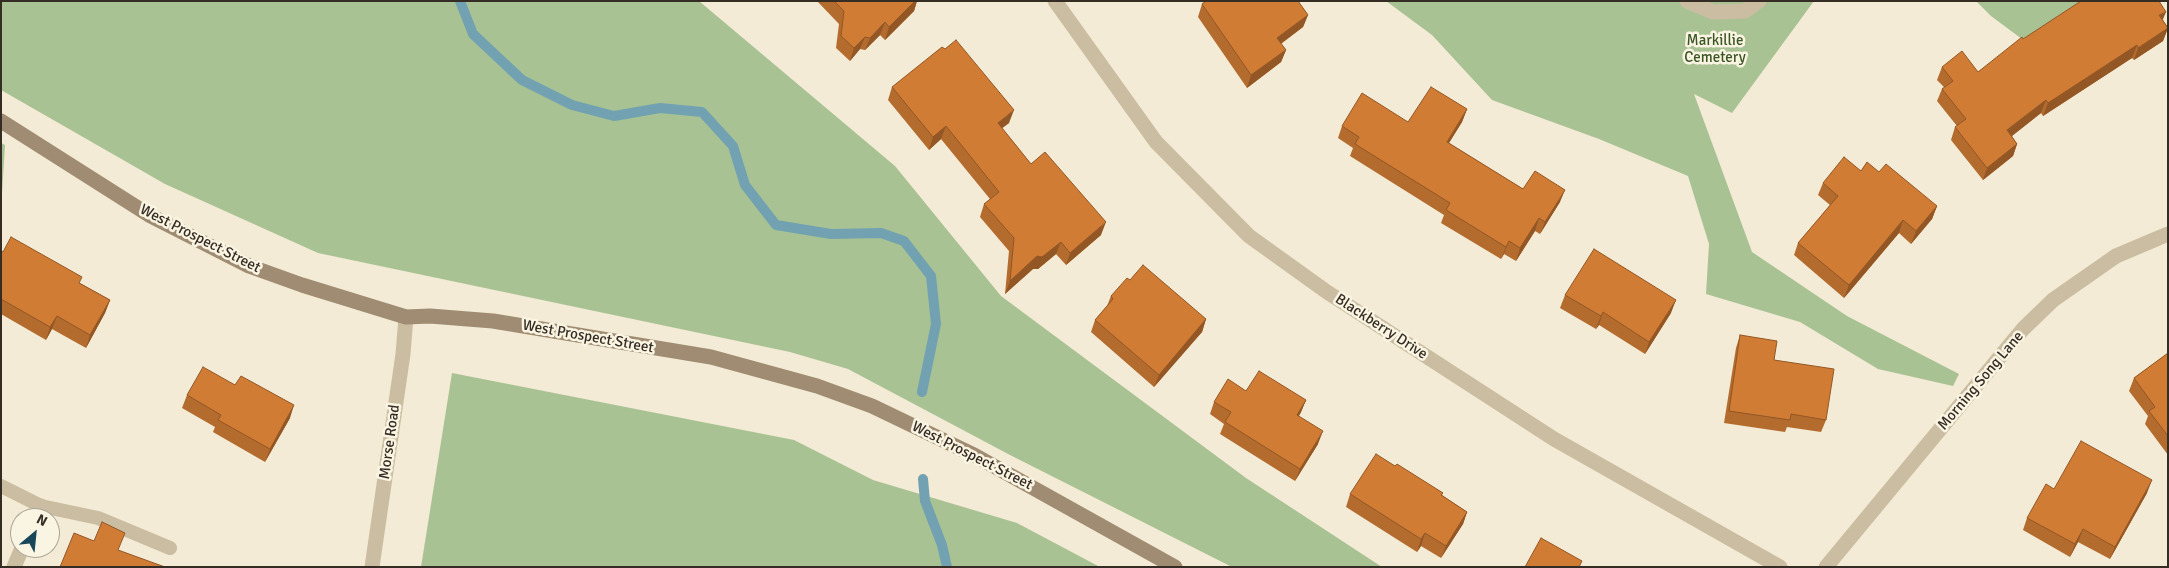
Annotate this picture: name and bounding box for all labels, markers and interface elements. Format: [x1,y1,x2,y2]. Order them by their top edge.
park label: Markillie Cemetery [1684,32,1746,67]
street label: West Prospect Street [137,201,263,277]
street label: Blackberry Drive [1332,290,1430,364]
street label: West Prospect Street [521,317,655,357]
street label: Morning Song Lane [1934,328,2028,434]
street label: Morse Road [376,404,404,480]
street label: West Prospect Street [909,418,1035,494]
north arrow [10,508,60,558]
text: N [34,510,50,530]

